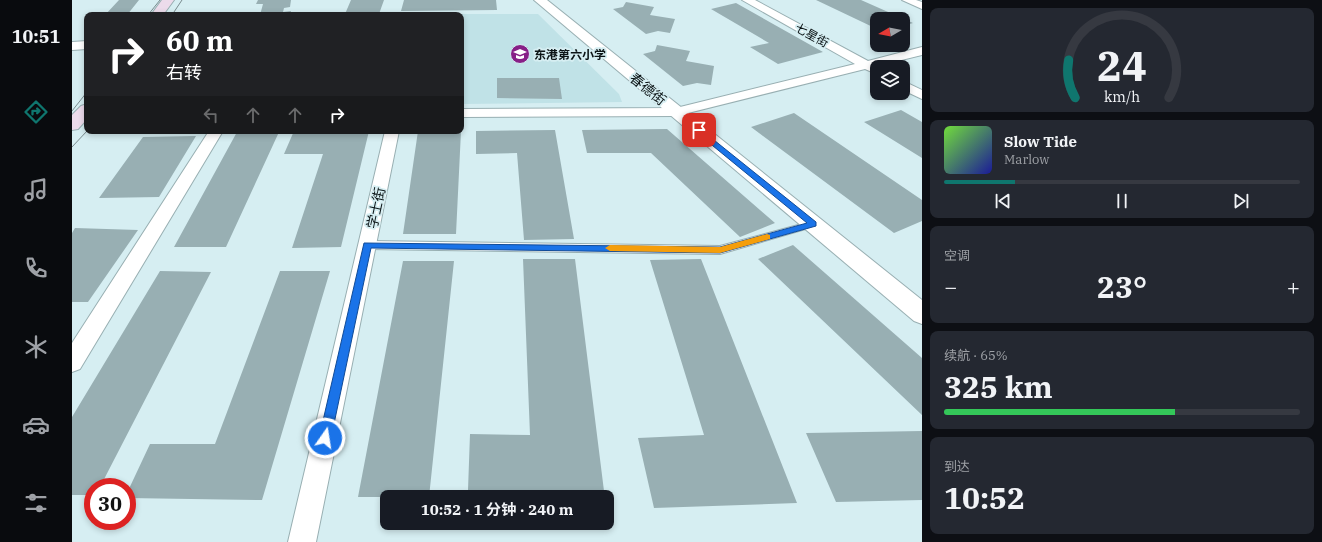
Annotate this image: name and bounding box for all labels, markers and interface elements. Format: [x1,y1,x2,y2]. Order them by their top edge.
north arrow [870,12,910,52]
map controls [870,12,910,100]
street label: 七星街 [793,20,831,50]
text: 60 m [166,22,233,59]
text: 10:51 [12,25,60,48]
icon: right [100,28,152,80]
text: 24 [1097,38,1147,92]
school or university icon: 东港第六小学 [509,43,531,65]
place label: 东港第六小学 [534,47,606,62]
button: layers [870,60,910,100]
text: 右转 [166,61,202,84]
street label: 春德街 [626,69,670,109]
text: km/h [1104,87,1140,106]
icon: directions [22,98,50,126]
icon: left [200,104,222,126]
icon: ahead [242,104,264,126]
icon: ahead [284,104,306,126]
icon: right [326,104,348,126]
pin [682,113,716,147]
icon: arrive [688,119,710,141]
text: Slow Tide [1004,132,1077,151]
text: Marlow [1004,151,1049,168]
icon: music [22,176,50,204]
street label: 学士街 [363,186,389,230]
icon: previous [992,190,1014,212]
icon: pause [1111,190,1133,212]
icon: next [1230,190,1252,212]
text: 空调 [944,247,970,264]
icon: phone [22,254,50,282]
text: 23° [1097,267,1147,306]
text: − [944,272,957,301]
text: + [1287,272,1300,301]
icon: climate [22,333,50,361]
text: 续航 · 65% [944,347,1008,364]
text: 325 km [944,367,1053,406]
icon: car [22,411,50,439]
position arrow [304,417,346,459]
text: 到达 [944,458,970,475]
speed limit sign: 30 [84,478,136,530]
text: 10:52 [944,478,1025,517]
icon: filters [22,489,50,517]
text: 10:52 · 1 分钟 · 240 m [421,500,573,519]

